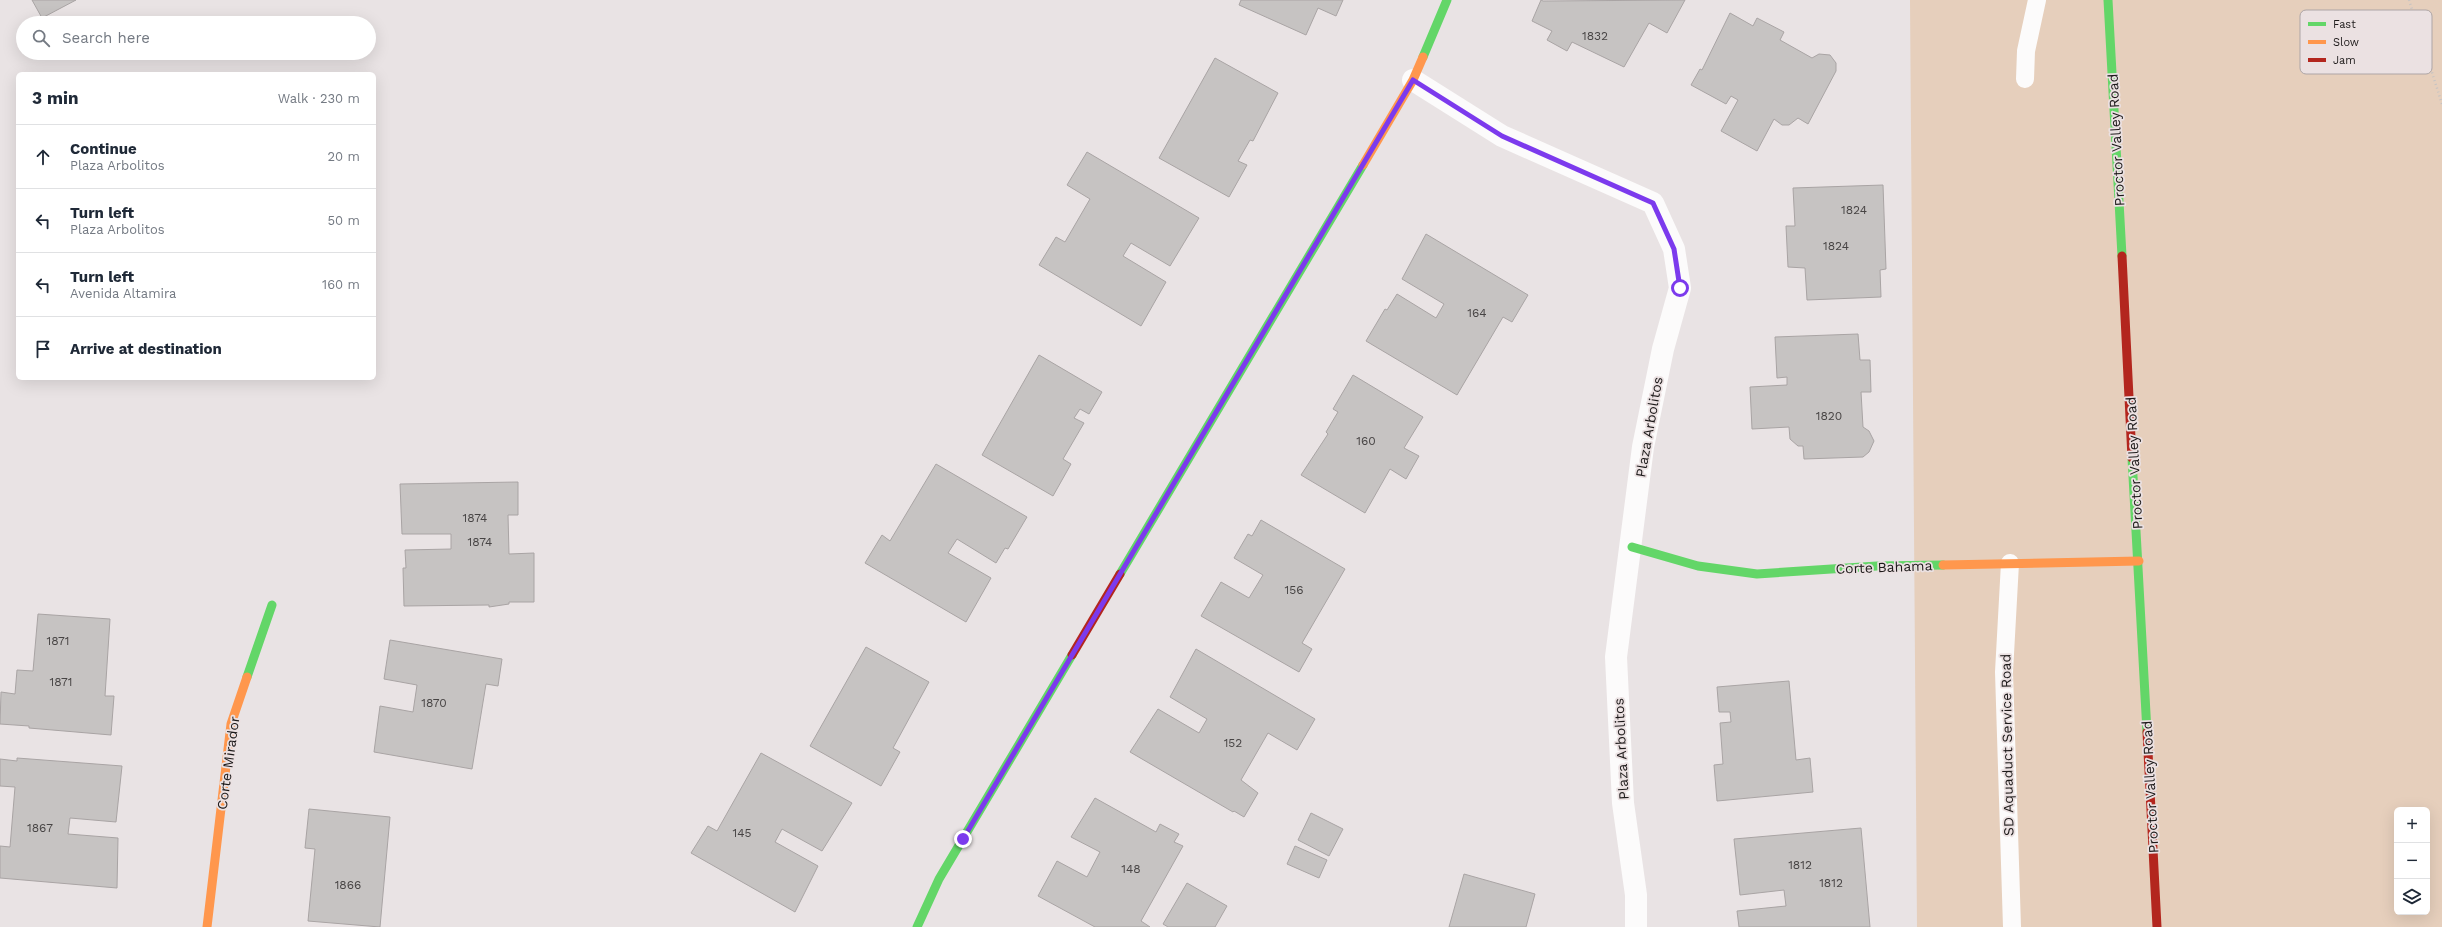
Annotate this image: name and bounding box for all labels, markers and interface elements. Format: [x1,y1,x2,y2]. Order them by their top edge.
legend [2300,10,2432,74]
search box [16,16,376,60]
text: Fast [2333,18,2356,31]
icon: search [30,27,52,49]
text: Search here [62,29,150,47]
house number: 1832 [1582,29,1608,43]
text: Slow [2333,36,2359,49]
text: Jam [2333,54,2356,67]
street label: Proctor Valley Road [2105,73,2127,207]
text: 3 min [32,88,78,108]
text: Walk · 230 m [278,91,360,106]
text: Continue [70,140,137,158]
icon: ahead [32,146,54,168]
text: 20 m [328,149,360,164]
text: Plaza Arbolitos [70,158,165,173]
house number: 1824 [1841,203,1867,217]
text: Turn left [70,204,134,222]
icon: left [32,210,54,232]
text: 50 m [328,213,360,228]
text: Plaza Arbolitos [70,222,165,237]
house number: 1824 [1823,239,1849,253]
text: Turn left [70,268,134,286]
icon: left [32,274,54,296]
text: 160 m [322,277,360,292]
route start [1671,279,1689,297]
text: Avenida Altamira [70,286,176,301]
house number: 164 [1467,306,1487,320]
icon: arrive [32,338,54,360]
text: Arrive at destination [70,340,222,358]
street label: Plaza Arbolitos [1632,375,1666,479]
street label: Proctor Valley Road [2123,396,2145,530]
house number: 1820 [1816,409,1842,423]
house number: 160 [1356,434,1376,448]
house number: 1874 [463,511,487,525]
house number: 1874 [468,535,492,549]
street label: Corte Bahama [1835,557,1933,577]
house number: 156 [1285,583,1303,597]
house number: 1871 [46,634,70,648]
street label: SD Aquaduct Service Road [1997,654,2017,836]
house number: 1871 [49,675,73,689]
house number: 1870 [421,696,447,710]
street label: Plaza Arbolitos [1610,698,1632,800]
street label: Corte Mirador [214,715,243,811]
street label: Proctor Valley Road [2139,720,2161,854]
house number: 152 [1224,736,1242,750]
map controls [2394,807,2430,915]
button: + [2394,807,2430,843]
house number: 1867 [27,821,53,835]
house number: 145 [733,826,752,840]
route end [954,830,972,848]
button: − [2394,843,2430,879]
house number: 1812 [1788,858,1812,872]
house number: 148 [1121,862,1141,876]
house number: 1812 [1819,876,1843,890]
house number: 1866 [335,878,361,892]
button: layers [2394,879,2430,915]

